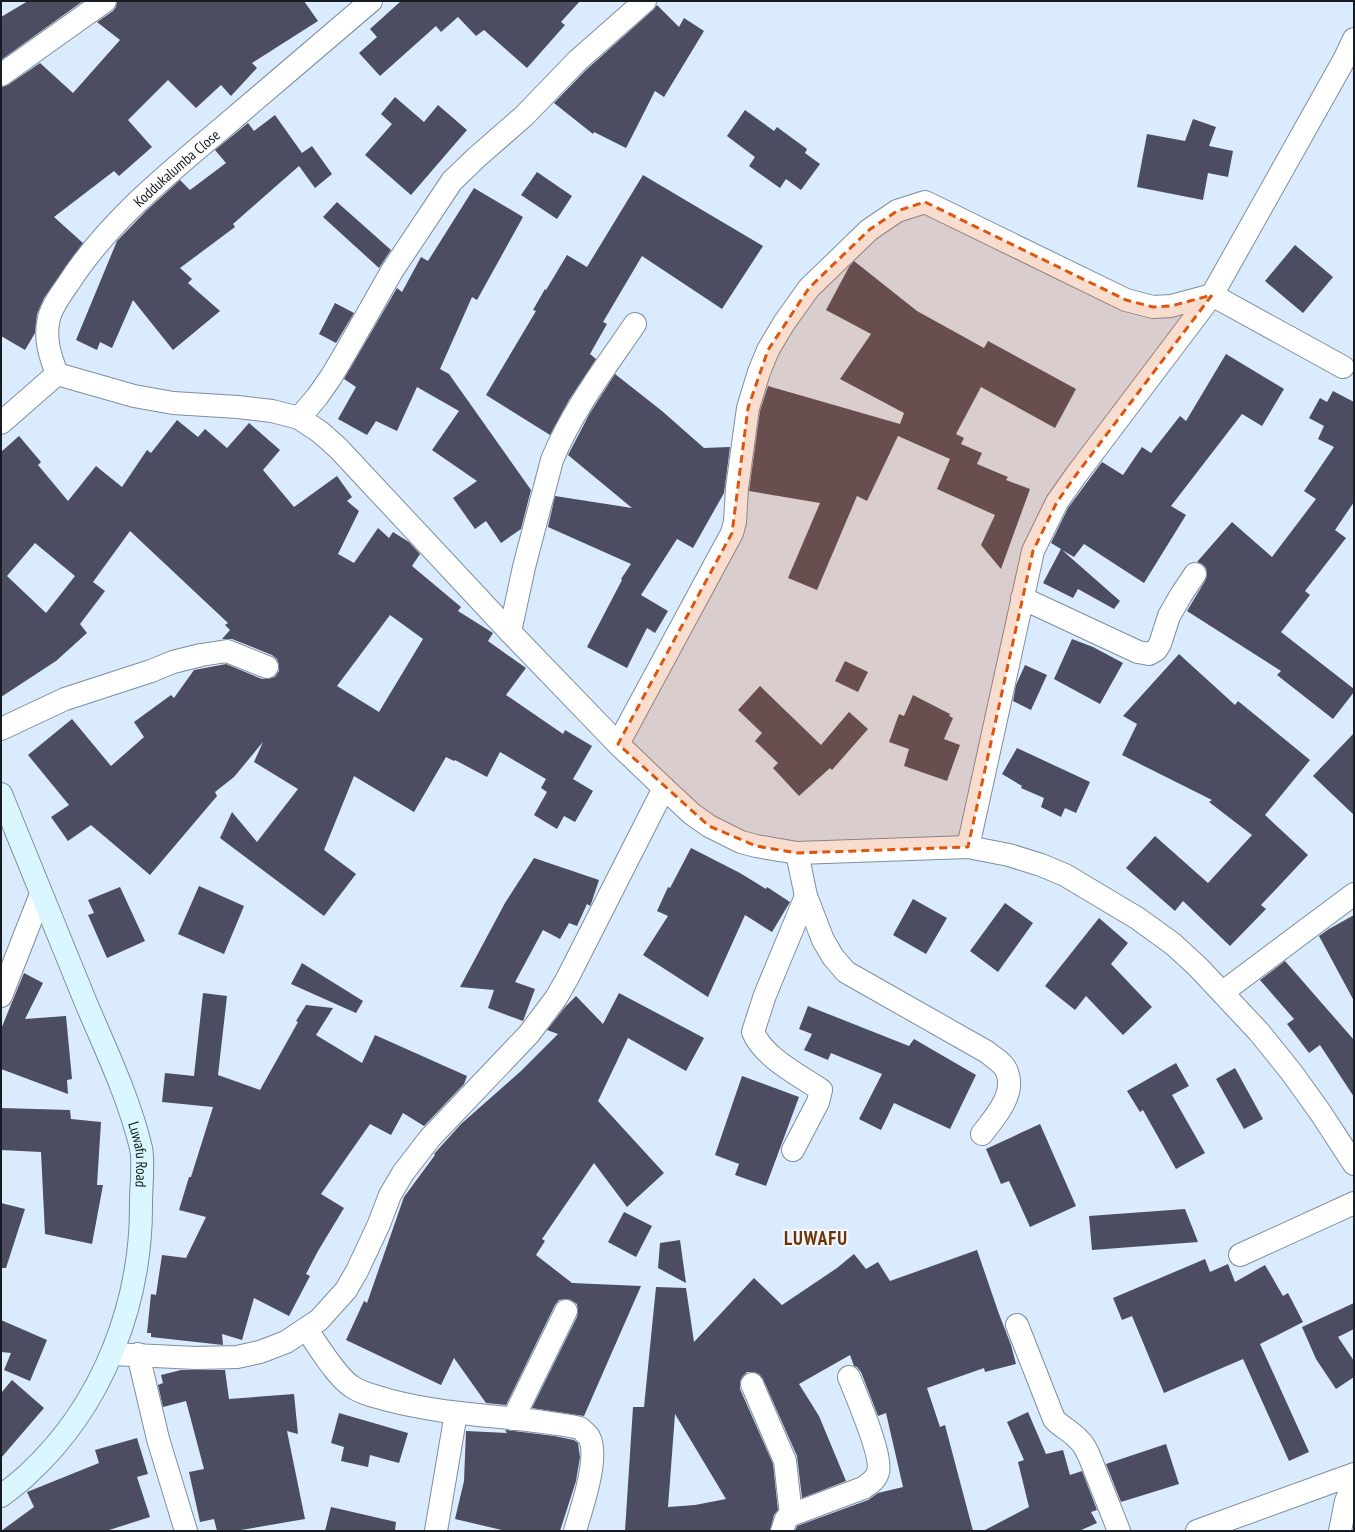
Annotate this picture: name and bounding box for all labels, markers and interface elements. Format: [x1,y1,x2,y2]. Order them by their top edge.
street label: Koddukalumba Close [129,125,223,211]
street label: Luwafu Road [125,1119,152,1188]
district label: LUWAFU [784,1226,848,1250]

